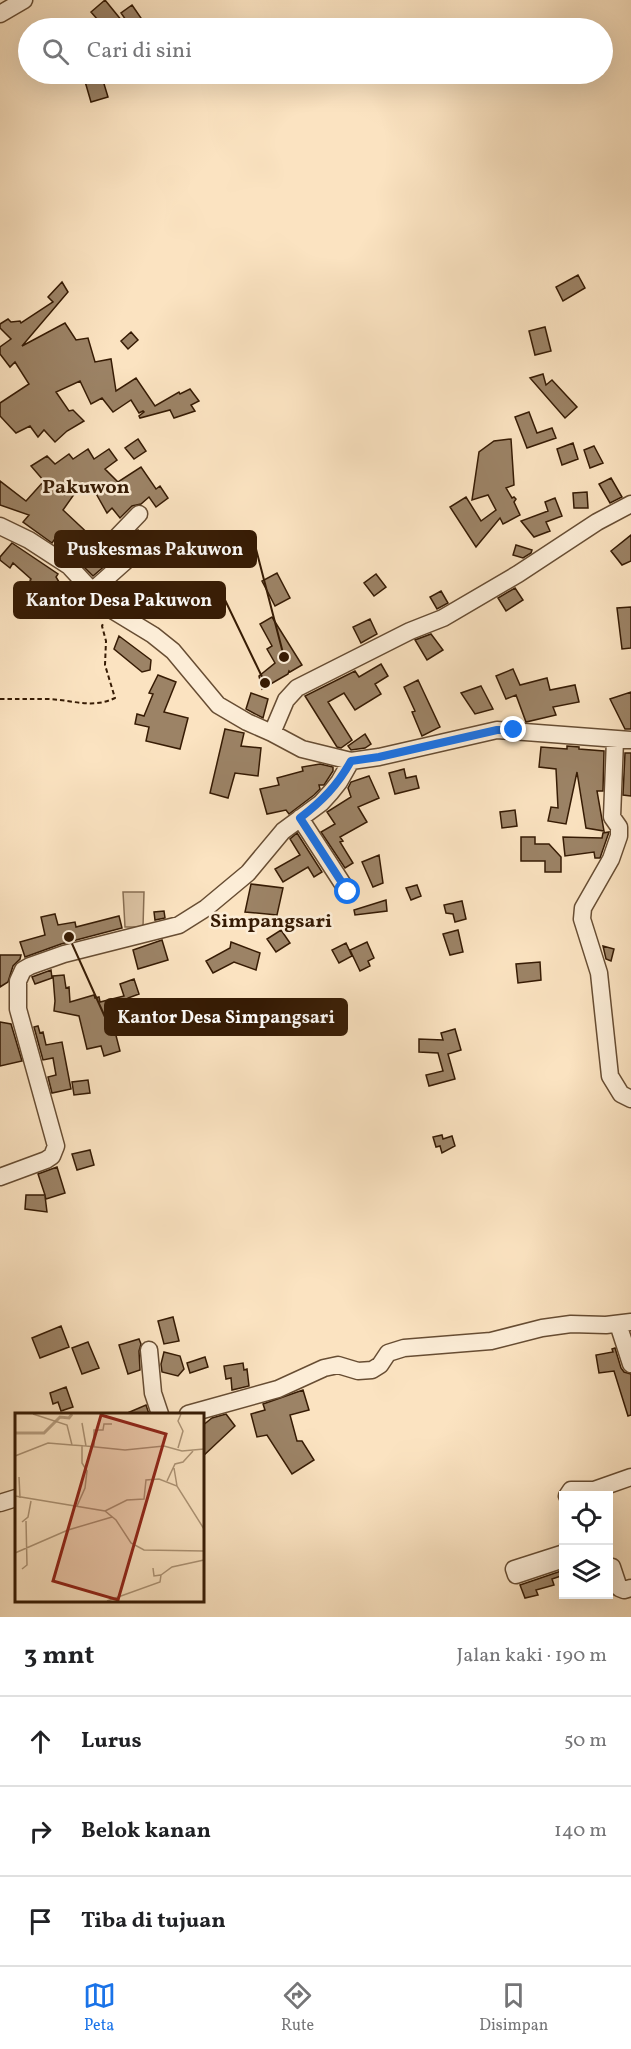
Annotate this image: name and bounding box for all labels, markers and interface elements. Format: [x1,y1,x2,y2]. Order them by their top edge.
search box [18,18,613,84]
icon: search [39,35,72,68]
text: Cari di sini [87,36,192,67]
district label: Pakuwon [42,474,130,502]
callout: Puskesmas Pakuwon [55,531,256,567]
text: Puskesmas Pakuwon [67,538,243,563]
callout: Kantor Desa Pakuwon [14,582,225,618]
text: Kantor Desa Pakuwon [26,589,212,614]
route end [500,716,526,742]
route start [334,878,360,904]
district label: Simpangsari [210,908,332,936]
callout: Kantor Desa Simpangsari [105,999,347,1035]
text: Kantor Desa Simpangsari [117,1006,335,1031]
inset map [15,1413,204,1602]
map controls [559,1491,613,1599]
button: locate [559,1491,613,1545]
button: layers [559,1545,613,1599]
text: 3 mnt [24,1638,94,1674]
text: Jalan kaki · 190 m [457,1642,607,1670]
icon: ahead [24,1725,57,1758]
text: Lurus [81,1726,142,1757]
text: 50 m [564,1727,607,1755]
icon: right [24,1815,57,1848]
text: Belok kanan [81,1816,211,1847]
text: 140 m [554,1817,607,1845]
icon: arrive [24,1905,57,1938]
text: Tiba di tujuan [81,1906,226,1937]
tab: Peta [83,1979,116,2037]
tab: Rute [281,1979,314,2037]
tab: Disimpan [479,1979,548,2037]

